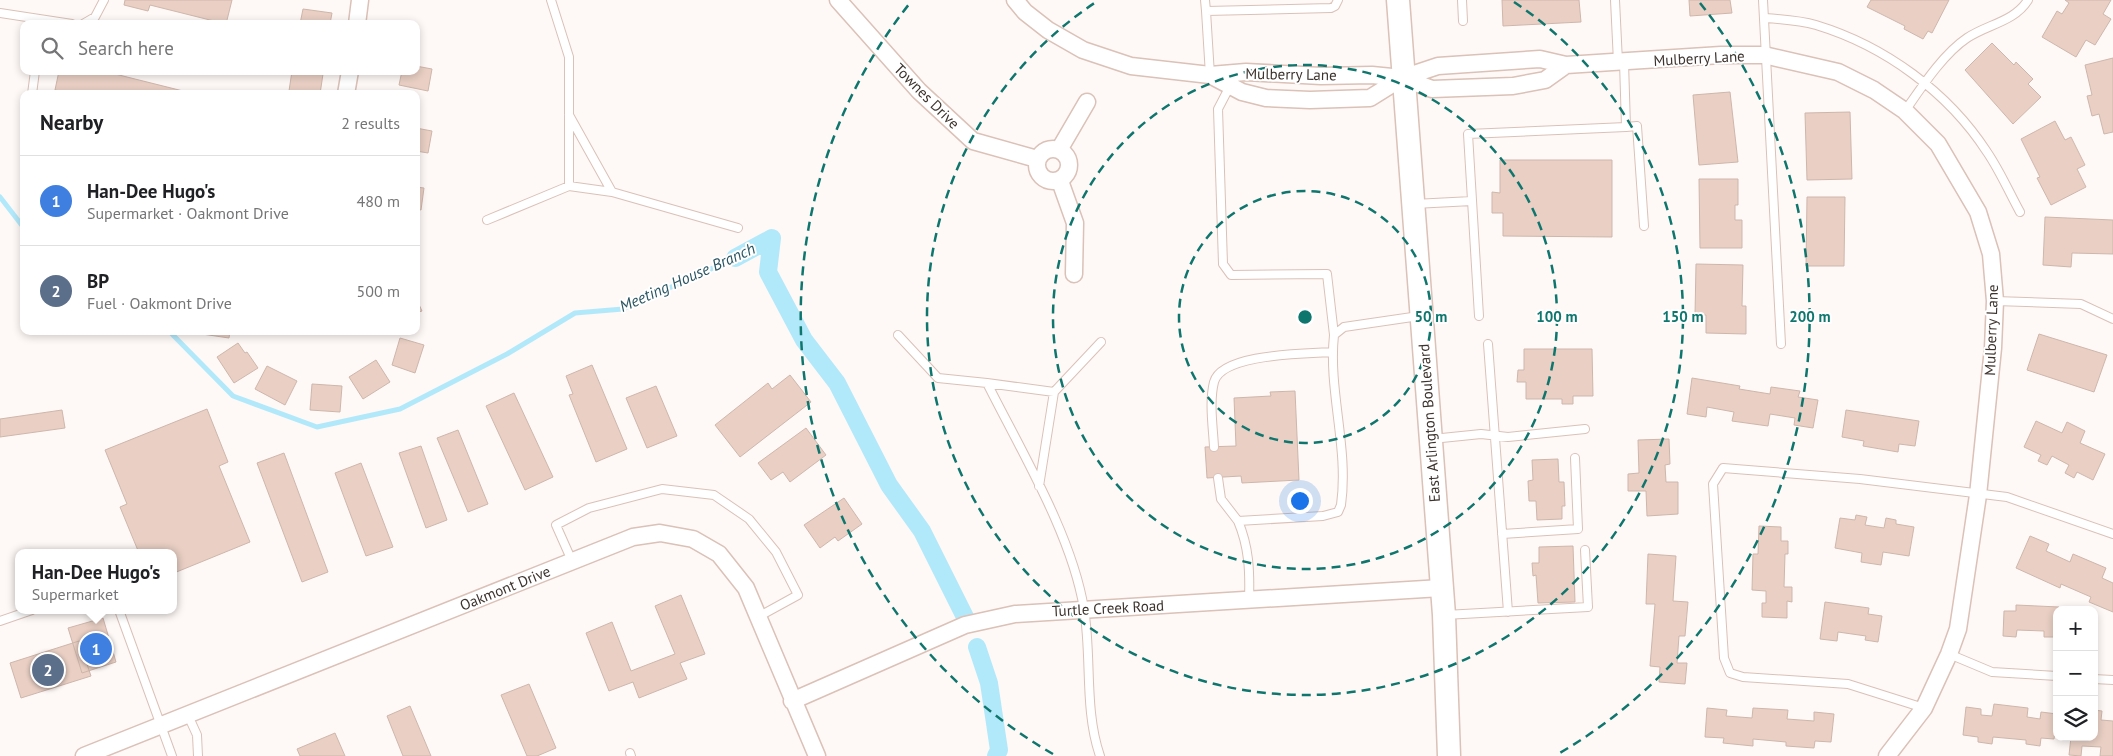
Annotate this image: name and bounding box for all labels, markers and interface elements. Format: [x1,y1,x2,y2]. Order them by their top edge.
search box [20,20,420,75]
icon: search [38,34,66,62]
text: Search here [78,36,174,60]
street label: Mulberry Lane [1653,46,1745,70]
street label: Townes Drive [890,59,964,133]
street label: Mulberry Lane [1245,64,1337,84]
text: Nearby [40,109,103,136]
text: 2 results [341,113,400,133]
text: Han-Dee Hugo's [87,179,215,203]
text: 1 [51,191,61,211]
text: 480 m [357,191,400,211]
text: Supermarket · Oakmont Drive [87,203,289,223]
water label: Meeting House Branch [616,238,758,316]
text: BP [87,269,109,293]
text: 2 [51,281,61,301]
text: 500 m [357,281,400,301]
street label: Mulberry Lane [1980,284,2002,376]
text: Fuel · Oakmont Drive [87,293,232,313]
text: 50 m [1415,307,1447,326]
text: 100 m [1536,307,1578,326]
text: 150 m [1662,307,1704,326]
text: 200 m [1789,307,1831,326]
centre of rings [1296,308,1314,326]
street label: East Arlington Boulevard [1414,343,1444,503]
your location [1287,488,1313,514]
popup [15,549,177,614]
text: Han-Dee Hugo's [32,560,160,584]
street label: Oakmont Drive [457,561,553,615]
text: Supermarket [32,584,119,604]
street label: Turtle Creek Road [1051,596,1165,620]
map controls [2053,606,2098,741]
button: + [2053,606,2098,651]
pin: 1 [80,630,112,668]
pin: 2 [32,651,64,689]
button: − [2053,651,2098,696]
button: layers [2053,696,2098,741]

